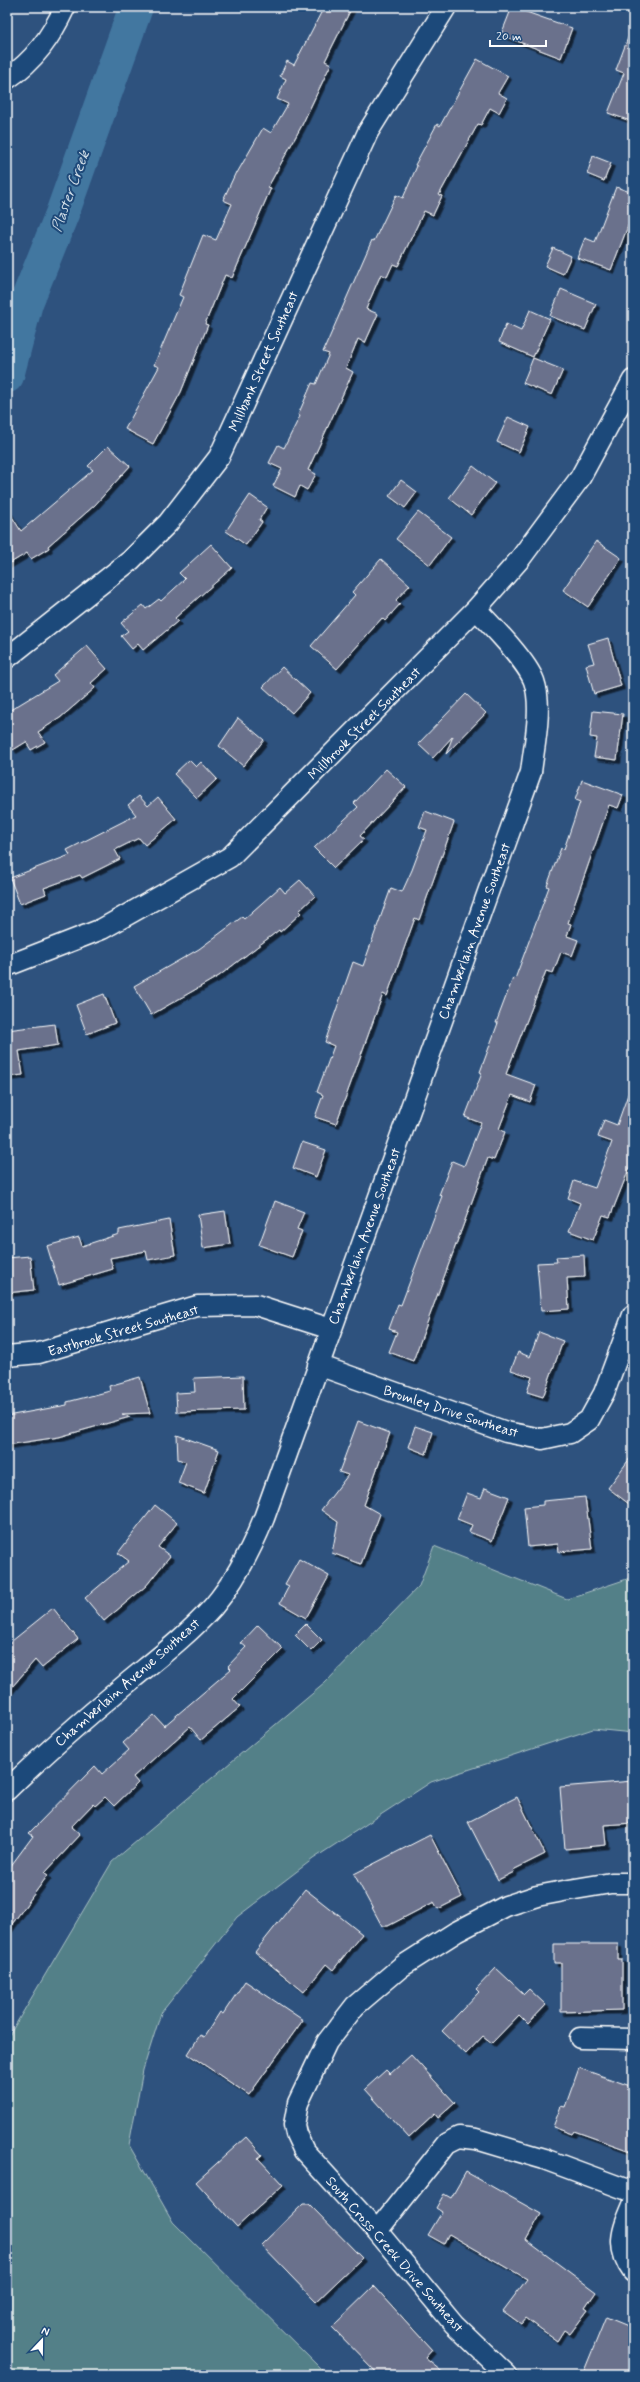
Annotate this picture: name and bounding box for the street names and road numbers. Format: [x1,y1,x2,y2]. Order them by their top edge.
street label: Millbank Street Southeast [225,288,303,434]
street label: Millbrook Street Southeast [304,663,425,784]
street label: Chamberlain Avenue Southeast [435,840,515,1022]
street label: Chamberlain Avenue Southeast [325,1145,405,1327]
street label: Eastbrook Street Southeast [46,1301,201,1361]
street label: Bromley Drive Southeast [381,1382,521,1442]
street label: Chamberlain Avenue Southeast [51,1614,204,1751]
street label: South Cross Creek Drive Southeast [321,2173,467,2337]

